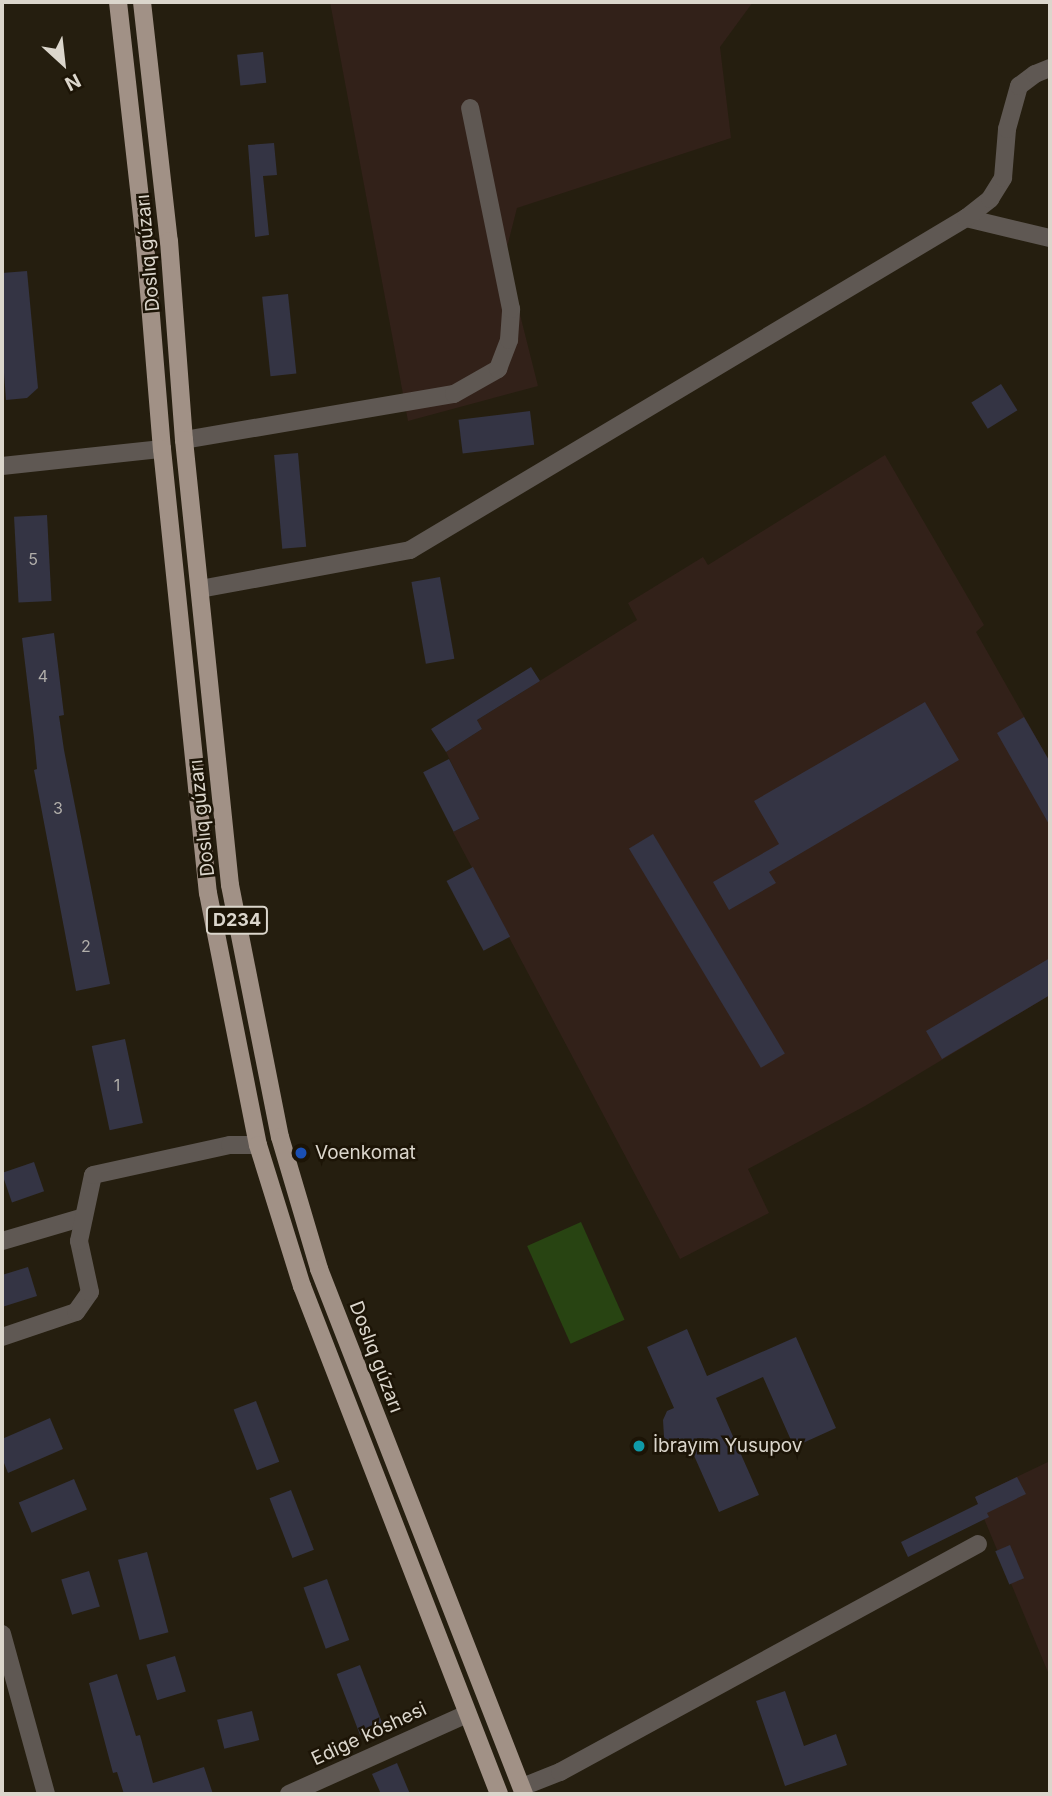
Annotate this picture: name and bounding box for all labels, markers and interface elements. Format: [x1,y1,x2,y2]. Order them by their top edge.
north arrow [28,28,98,98]
text: N [61,69,84,96]
street label: Doslıq gúzarı [132,194,164,312]
house number: 5 [28,549,38,569]
house number: 4 [38,666,48,686]
street label: Doslıq gúzarı [185,758,219,878]
house number: 3 [53,798,63,818]
road number: D234 [205,905,268,934]
house number: 2 [81,936,91,956]
house number: 1 [114,1075,120,1095]
place label: Voenkomat [315,1142,416,1164]
marker: Voenkomat [293,1145,309,1161]
street label: Doslıq gúzarı [344,1298,408,1416]
place label: İbrayım Yusupov [653,1435,803,1457]
marker: İbrayım Yusupov [631,1438,647,1454]
street label: Edige kóshesi [308,1697,430,1771]

